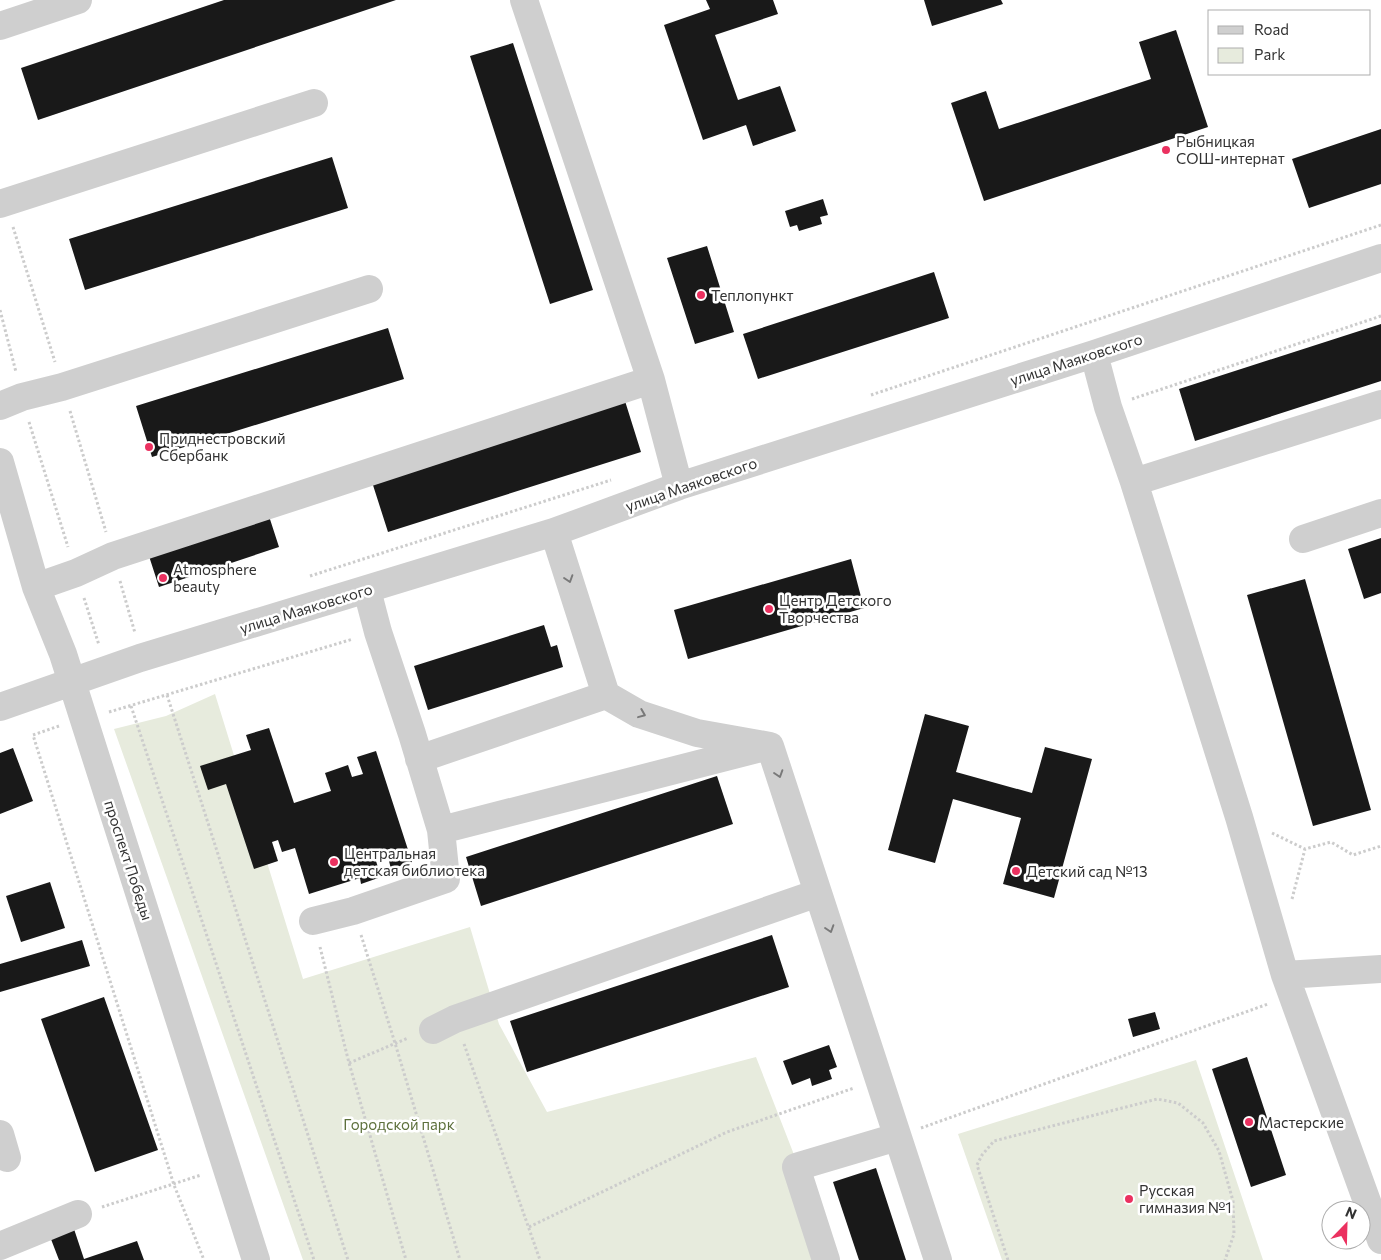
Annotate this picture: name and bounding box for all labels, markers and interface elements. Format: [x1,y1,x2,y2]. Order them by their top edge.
legend [1208,10,1371,75]
text: Road [1254,20,1289,38]
text: Park [1254,45,1285,63]
place label: Рыбницкая СОШ-интернат [1176,132,1285,167]
marker: Рыбницкая СОШ-интернат [1160,144,1172,156]
place label: Теплопункт [711,286,793,304]
marker: Теплопункт [695,289,707,301]
street label: улица Маяковского [1008,329,1144,389]
place label: Приднестровский Сбербанк [159,429,286,464]
marker: Приднестровский Сбербанк [143,441,155,453]
street label: улица Маяковского [623,453,759,515]
place label: Atmosphere beauty [173,560,257,595]
marker: Atmosphere beauty [157,572,169,584]
one-way arrow [564,574,574,583]
street label: улица Маяковского [237,579,375,637]
place label: Центр Детского Творчества [779,591,892,626]
marker: Центр Детского Творчества [763,603,775,615]
one-way arrow [637,707,646,718]
one-way arrow [774,770,784,778]
street label: проспект Победы [101,798,157,922]
place label: Центральная детская библиотека [344,844,485,879]
marker: Центральная детская библиотека [328,856,340,868]
place label: Детский сад №13 [1026,862,1148,880]
marker: Детский сад №13 [1010,865,1022,877]
one-way arrow [824,924,834,933]
place label: Мастерские [1259,1113,1344,1131]
park label: Городской парк [343,1115,455,1133]
marker: Мастерские [1243,1116,1255,1128]
place label: Русская гимназия №1 [1139,1181,1232,1216]
marker: Русская гимназия №1 [1123,1193,1135,1205]
north arrow [1321,1200,1371,1250]
text: N [1343,1203,1359,1222]

